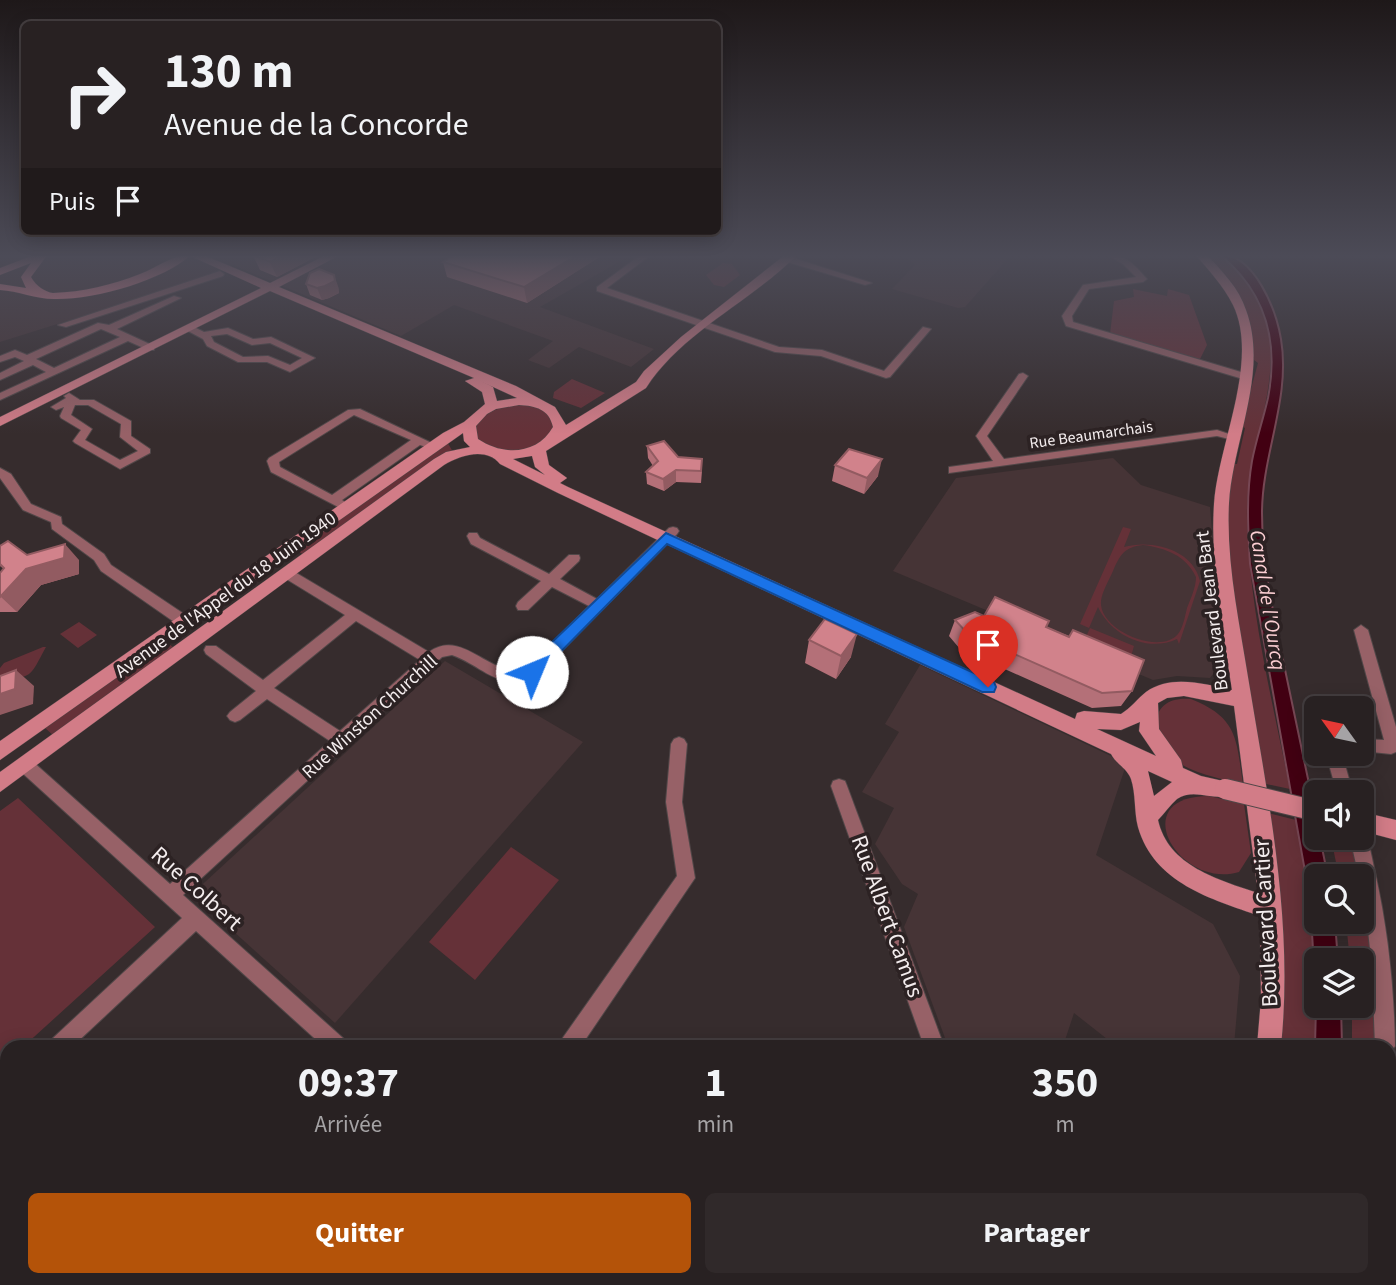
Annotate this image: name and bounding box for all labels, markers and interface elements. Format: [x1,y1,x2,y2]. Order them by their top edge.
text: 130 m [164,37,293,107]
icon: right [49,49,140,140]
text: Avenue de la Concorde [164,102,469,148]
icon: arrive [109,182,147,220]
text: Puis [49,183,95,220]
street label: Rue Beaumarchais [1028,415,1154,455]
street label: Avenue de l'Appel du 18 Juin 1940 [110,506,342,685]
water label: Canal de l'Ourcq [1242,528,1294,672]
street label: Boulevard Jean Bart [1189,529,1236,692]
pin [958,615,1018,687]
icon: arrive [969,626,1007,664]
position arrow [495,635,569,709]
street label: Rue Winston Churchill [296,649,444,785]
north arrow [1304,696,1374,766]
map controls [1304,696,1374,1018]
button: sound [1304,780,1374,850]
street label: Rue Albert Camus [843,830,932,1002]
street label: Boulevard Cartier [1245,837,1286,1008]
street label: Rue Colbert [144,838,250,939]
button: search [1304,864,1374,934]
button: layers [1304,948,1374,1018]
text: 09:37 [298,1053,399,1113]
text: 1 [704,1053,726,1113]
text: 350 [1032,1053,1098,1113]
text: Arrivée [315,1108,382,1141]
text: min [697,1108,734,1141]
text: m [1055,1108,1075,1141]
button: Quitter [28,1193,691,1273]
button: Partager [705,1193,1368,1273]

